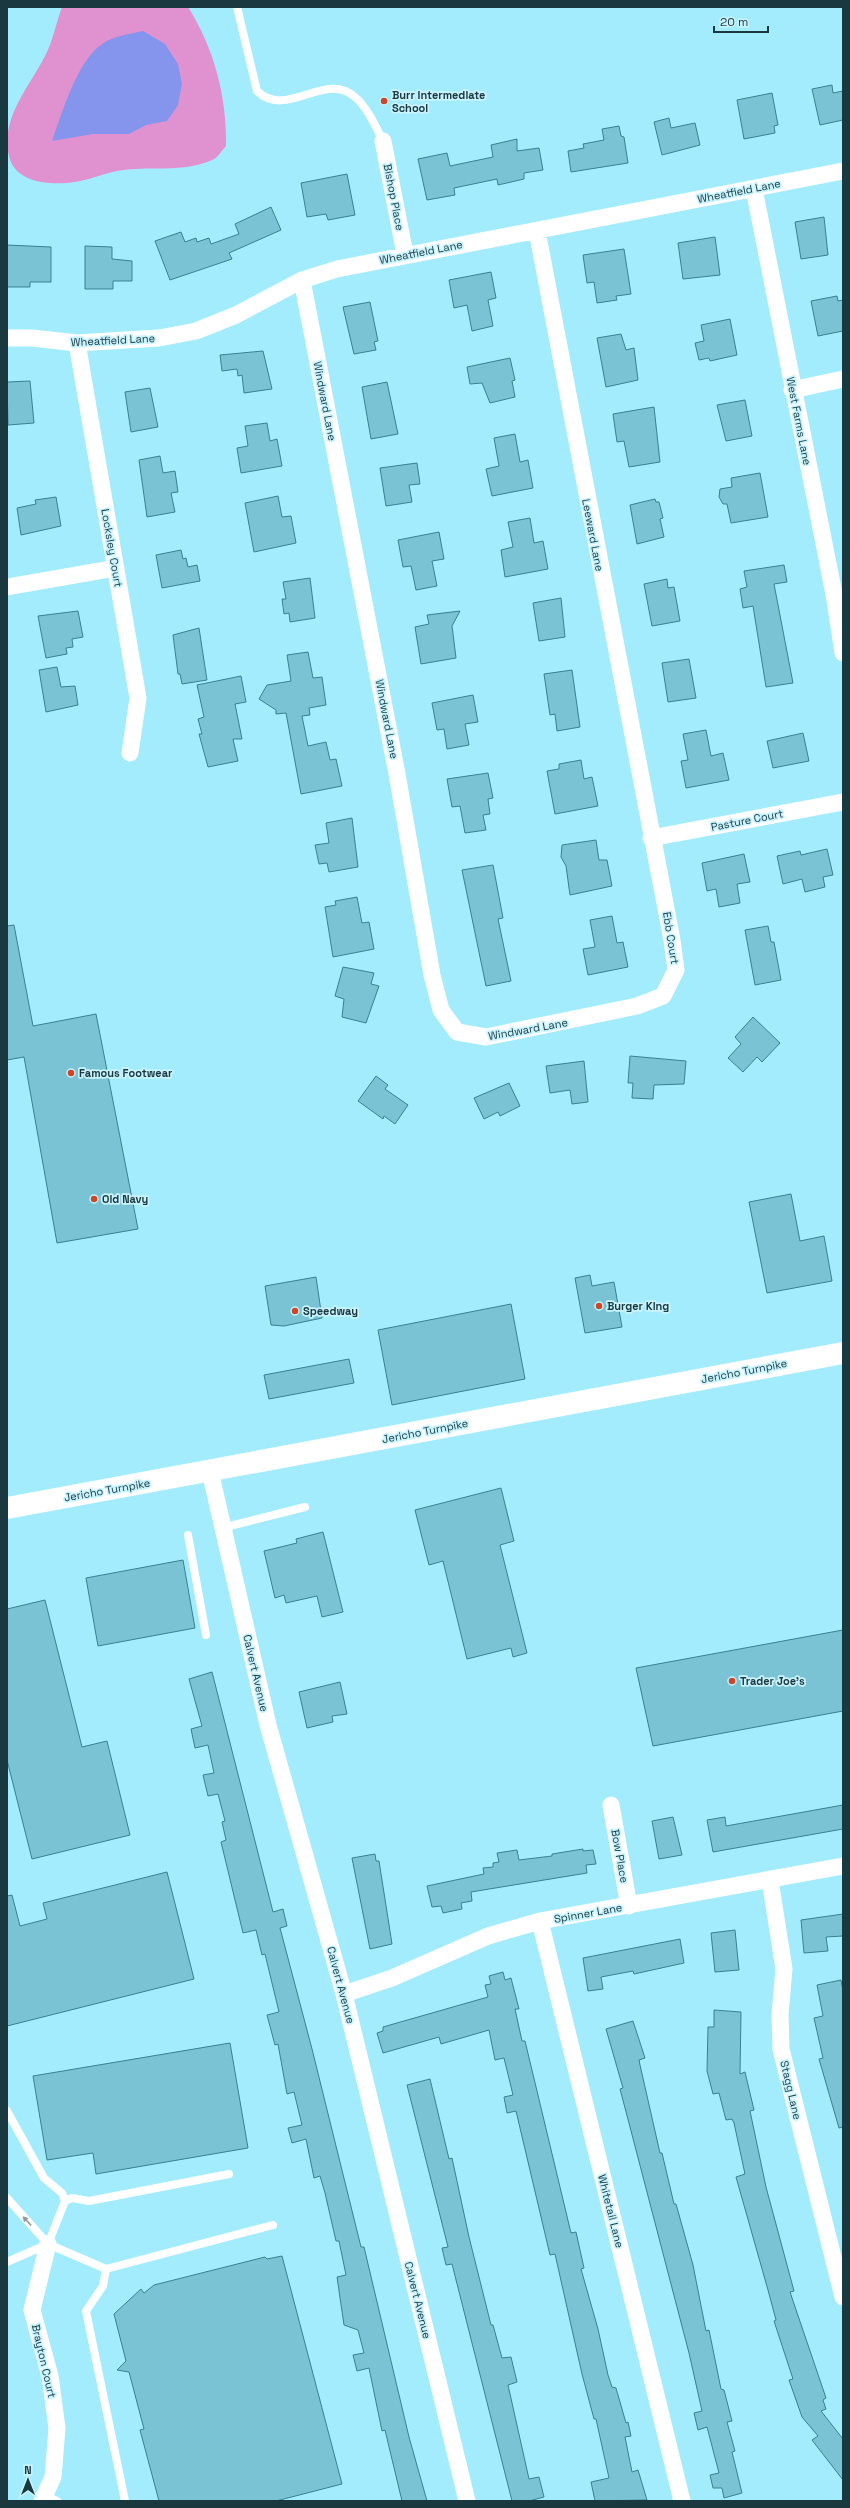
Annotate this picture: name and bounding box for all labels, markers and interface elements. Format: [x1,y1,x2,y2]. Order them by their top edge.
scale bar [714,8,768,34]
text: 20 m [720,14,748,30]
place label: Burr Intermediate School [392,88,485,115]
marker: Burr Intermediate School [379,96,389,106]
street label: Bishop Place [381,162,407,232]
street label: Wheatfield Lane [696,176,782,206]
street label: Wheatfield Lane [378,237,464,267]
street label: Wheatfield Lane [70,331,156,349]
street label: Windward Lane [310,360,340,442]
street label: West Farms Lane [784,376,814,466]
street label: Leeward Lane [579,498,607,572]
street label: Locksley Court [98,508,126,588]
street label: Windward Lane [372,678,402,760]
street label: Pasture Court [710,806,784,834]
street label: Ebb Court [660,911,682,965]
street label: Windward Lane [487,1015,569,1043]
place label: Famous Footwear [79,1066,173,1080]
marker: Famous Footwear [66,1068,76,1078]
place label: Old Navy [102,1192,148,1206]
marker: Old Navy [89,1194,99,1204]
place label: Burger King [607,1299,669,1313]
marker: Burger King [594,1301,604,1311]
place label: Speedway [303,1304,358,1318]
marker: Speedway [290,1306,300,1316]
street label: Jericho Turnpike [700,1356,788,1386]
street label: Jericho Turnpike [381,1416,469,1446]
street label: Jericho Turnpike [63,1476,151,1504]
street label: Calvert Avenue [240,1633,272,1713]
place label: Trader Joe's [740,1674,805,1688]
marker: Trader Joe's [727,1676,737,1686]
street label: Bow Place [608,1828,632,1884]
street label: Spinner Lane [553,1900,623,1926]
street label: Calvert Avenue [324,1945,358,2025]
street label: Stagg Lane [777,2059,805,2121]
street label: Whitetail Lane [595,2173,627,2249]
one-way arrow [22,2216,32,2226]
street label: Calvert Avenue [402,2260,434,2340]
street label: Brayton Court [29,2323,59,2399]
north arrow [8,2460,48,2500]
text: N [24,2463,32,2477]

